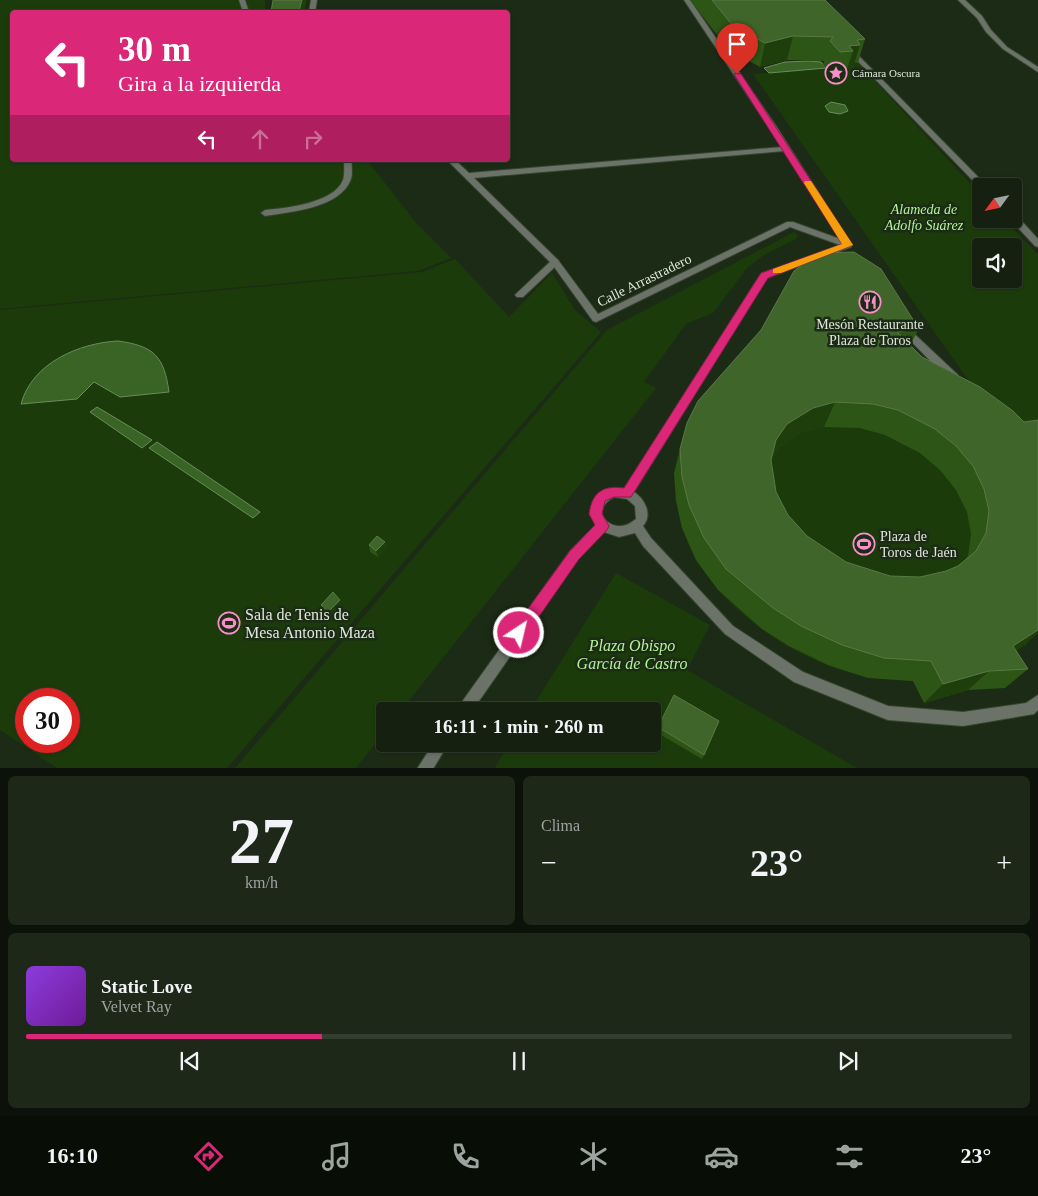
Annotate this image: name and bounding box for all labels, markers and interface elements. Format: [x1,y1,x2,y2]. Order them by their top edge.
pin [716,23,758,74]
icon: left [35,30,100,95]
text: 30 m [118,30,191,69]
icon: arrive [723,30,751,58]
place icon: Cámara Oscura [824,61,848,85]
place label: Cámara Oscura [852,67,920,79]
text: Gira a la izquierda [118,71,281,96]
icon: left [193,125,221,153]
icon: ahead [246,125,274,153]
icon: right [299,125,327,153]
north arrow [972,178,1022,228]
map controls [972,178,1022,288]
park label: Alameda de Adolfo Suárez [884,202,964,233]
button: sound [972,238,1022,288]
street label: Calle Arrastradero [595,251,694,310]
restaurant icon: Mesón Restaurante Plaza de Toros [858,290,882,314]
place label: Mesón Restaurante Plaza de Toros [816,317,924,348]
place label: Plaza de Toros de Jaén [880,529,957,560]
sports icon: Plaza de Toros de Jaén [852,532,876,556]
place label: Sala de Tenis de Mesa Antonio Maza [245,606,375,641]
position arrow [492,606,544,658]
sports icon: Sala de Tenis de Mesa Antonio Maza [217,611,241,635]
park label: Plaza Obispo García de Castro [577,637,687,672]
speed limit sign: 30 [15,688,80,753]
text: 16:11 · 1 min · 260 m [434,716,603,737]
text: 27 [229,805,294,877]
text: Clima [541,817,580,834]
text: 23° [750,842,803,884]
text: − [541,847,557,878]
text: + [996,847,1012,878]
text: km/h [245,874,278,891]
text: Static Love [101,976,192,997]
text: Velvet Ray [101,998,172,1015]
icon: previous [176,1047,204,1075]
icon: pause [505,1047,533,1075]
icon: next [834,1047,862,1075]
icon: directions [191,1139,226,1174]
icon: music [319,1139,354,1174]
icon: phone [448,1139,483,1174]
icon: climate [576,1139,611,1174]
icon: car [704,1139,739,1174]
icon: filters [832,1139,867,1174]
text: 16:10 [47,1143,98,1168]
text: 23° [960,1143,991,1168]

